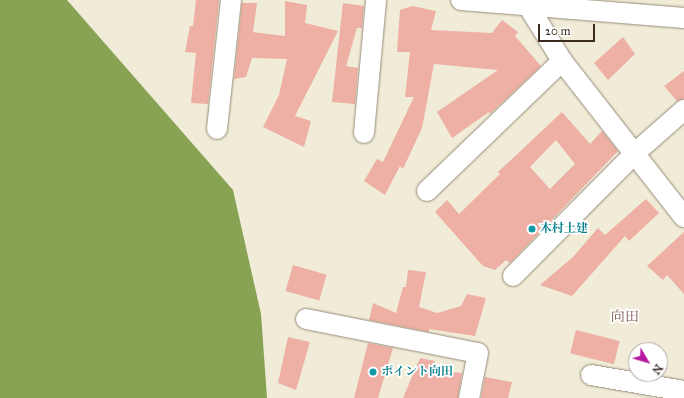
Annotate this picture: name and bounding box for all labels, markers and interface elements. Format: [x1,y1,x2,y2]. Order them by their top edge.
scale bar [540,16,597,42]
text: 20 m [545,24,571,38]
place label: 木村土建 [540,222,588,236]
marker: 木村土建 [527,224,537,234]
district label: 向田 [611,309,639,325]
north arrow [628,342,668,382]
text: N [649,361,665,377]
place label: ポイント向田 [381,365,453,379]
marker: ポイント向田 [368,367,378,377]

